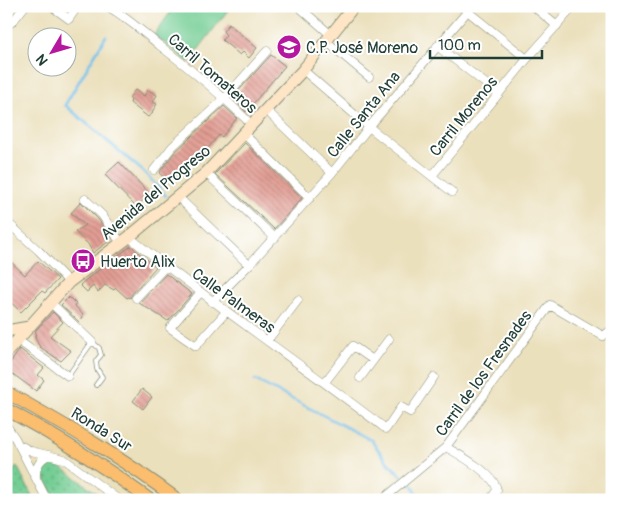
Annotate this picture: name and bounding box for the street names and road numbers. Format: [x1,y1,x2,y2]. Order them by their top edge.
street label: Carril Tomateros [164,30,261,118]
street label: Calle Santa Ana [323,67,405,162]
street label: Carril Morenos [425,73,502,161]
street label: Avenida del Progreso [97,141,215,245]
street label: Calle Palmeras [188,264,279,338]
street label: Carril de los Fresnades [431,307,536,440]
street label: Ronda Sur [67,403,136,457]

